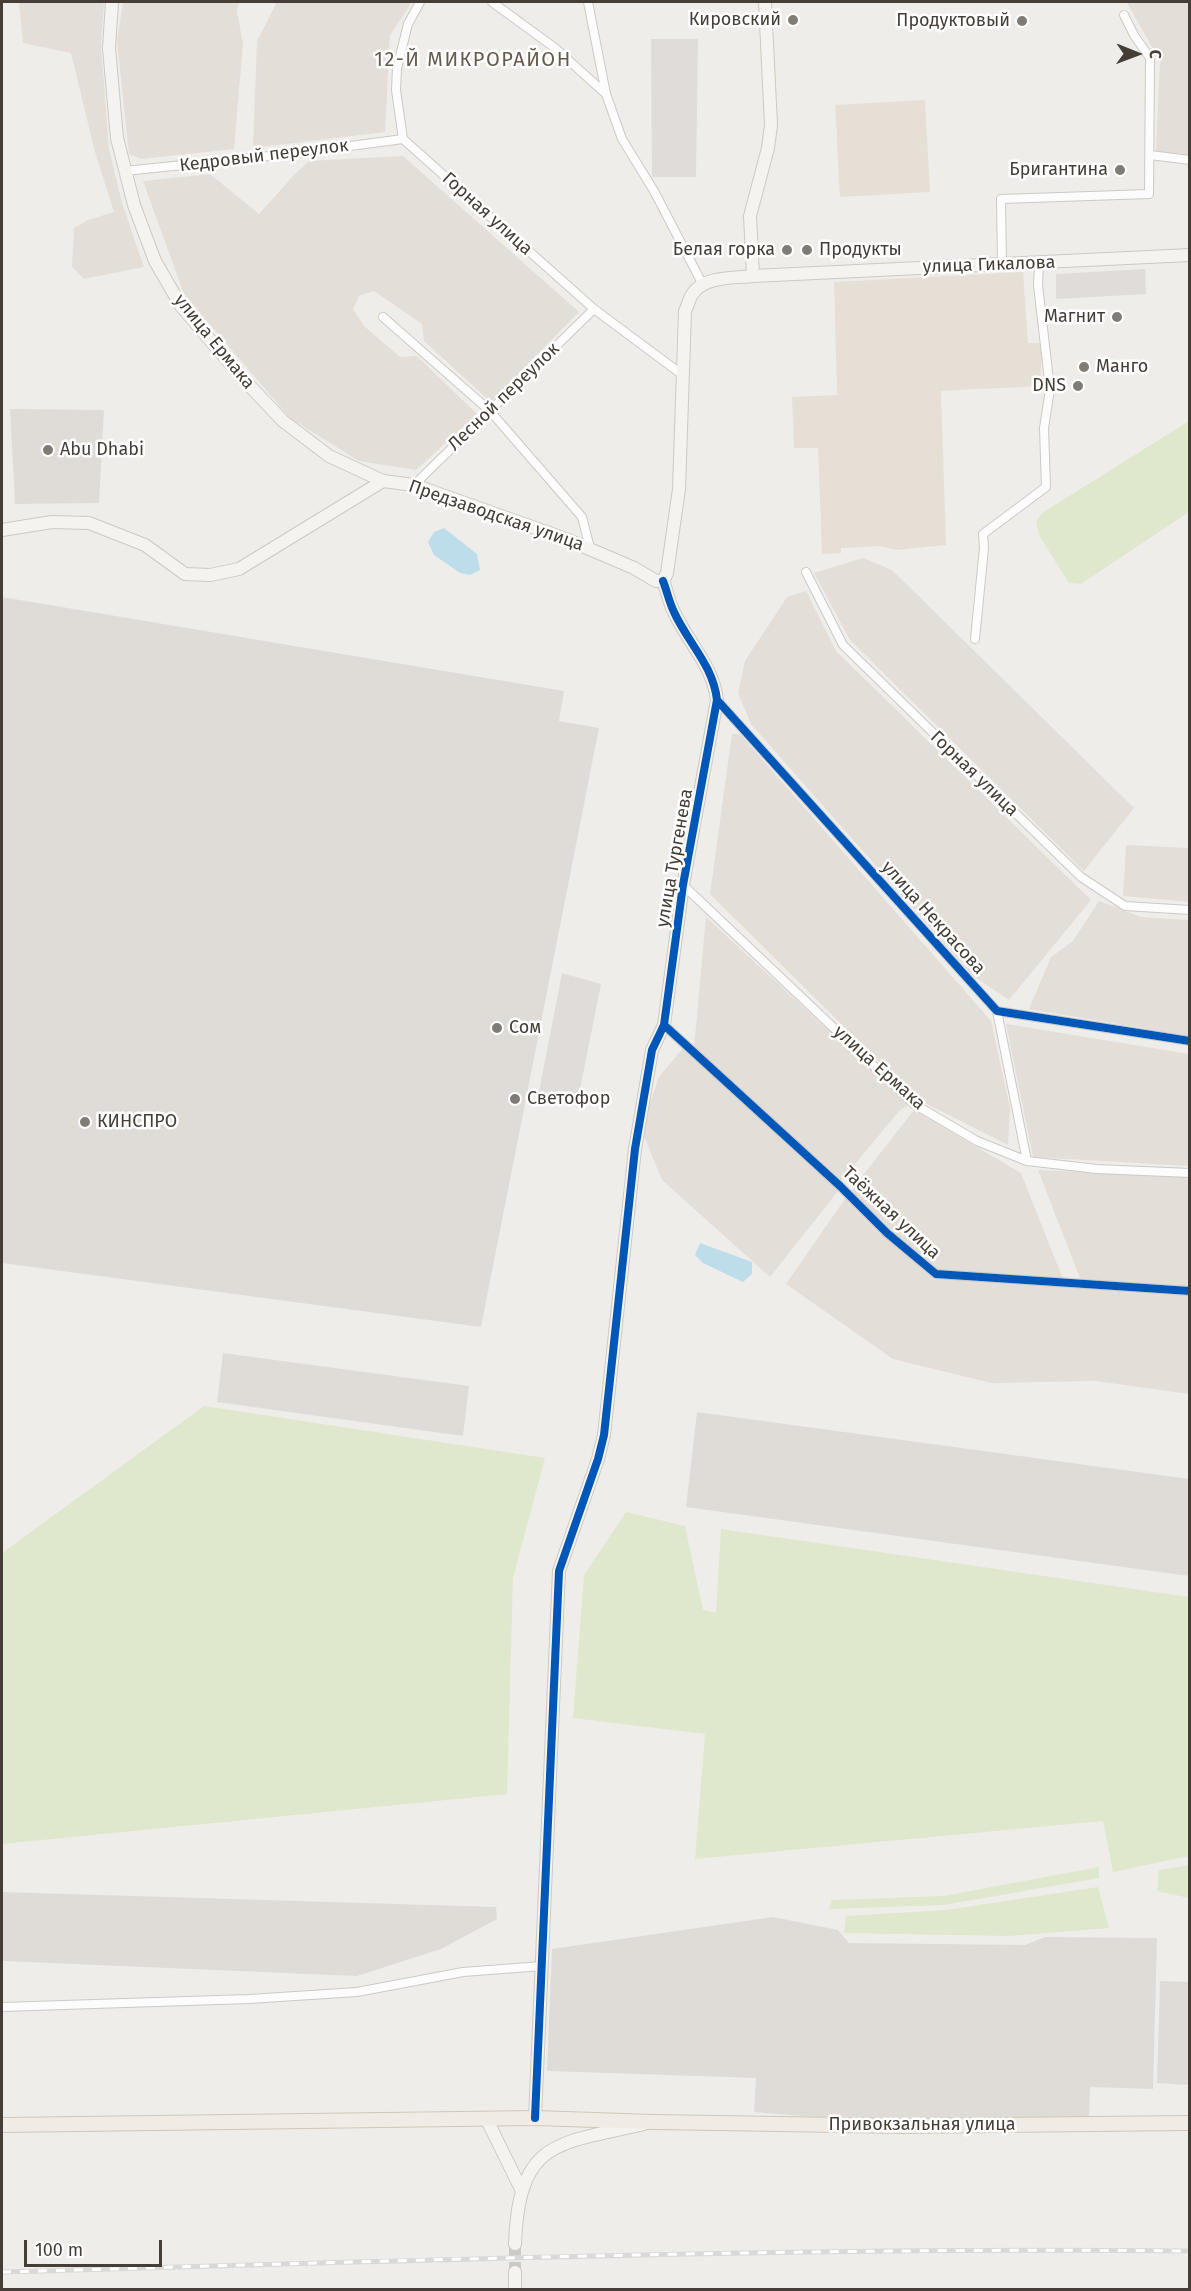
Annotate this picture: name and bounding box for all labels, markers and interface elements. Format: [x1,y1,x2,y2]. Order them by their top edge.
place label: Кировский [689,9,781,31]
place label: Продуктовый [896,10,1010,32]
marker: Кировский [786,13,800,27]
marker: Продуктовый [1015,14,1029,28]
north arrow [1107,24,1167,84]
district label: 12-Й МИКРОРАЙОН [374,48,572,72]
text: С [1146,50,1165,59]
street label: Кедровый переулок [178,135,350,177]
place label: Бригантина [1009,159,1108,181]
marker: Бригантина [1113,163,1127,177]
street label: Горная улица [437,168,537,260]
place label: Белая горка [673,239,775,261]
place label: Продукты [819,239,902,261]
marker: Белая горка [780,243,794,257]
marker: Продукты [800,243,814,257]
street label: улица Гикалова [922,252,1056,278]
street label: улица Ермака [169,290,259,394]
place label: Магнит [1044,306,1105,328]
marker: Магнит [1110,310,1124,324]
street label: Лесной переулок [444,338,564,456]
place label: Манго [1096,356,1148,378]
marker: Манго [1077,360,1091,374]
place label: DNS [1032,375,1066,397]
marker: DNS [1071,379,1085,393]
place label: Abu Dhabi [60,439,144,461]
marker: Abu Dhabi [41,443,55,457]
street label: Предзаводская улица [406,476,586,556]
street label: Горная улица [926,727,1022,821]
street label: улица Тургенева [652,787,698,929]
street label: улица Некрасова [876,857,990,979]
place label: Сом [509,1017,541,1039]
marker: Сом [490,1021,504,1035]
street label: улица Ермака [829,1021,929,1115]
place label: Светофор [527,1088,610,1110]
marker: Светофор [508,1092,522,1106]
place label: КИНСПРО [97,1111,177,1133]
marker: КИНСПРО [78,1115,92,1129]
street label: Таёжная улица [838,1162,944,1264]
street label: Привокзальная улица [828,2114,1016,2136]
scale bar [27,2228,165,2266]
text: 100 m [35,2239,83,2261]

